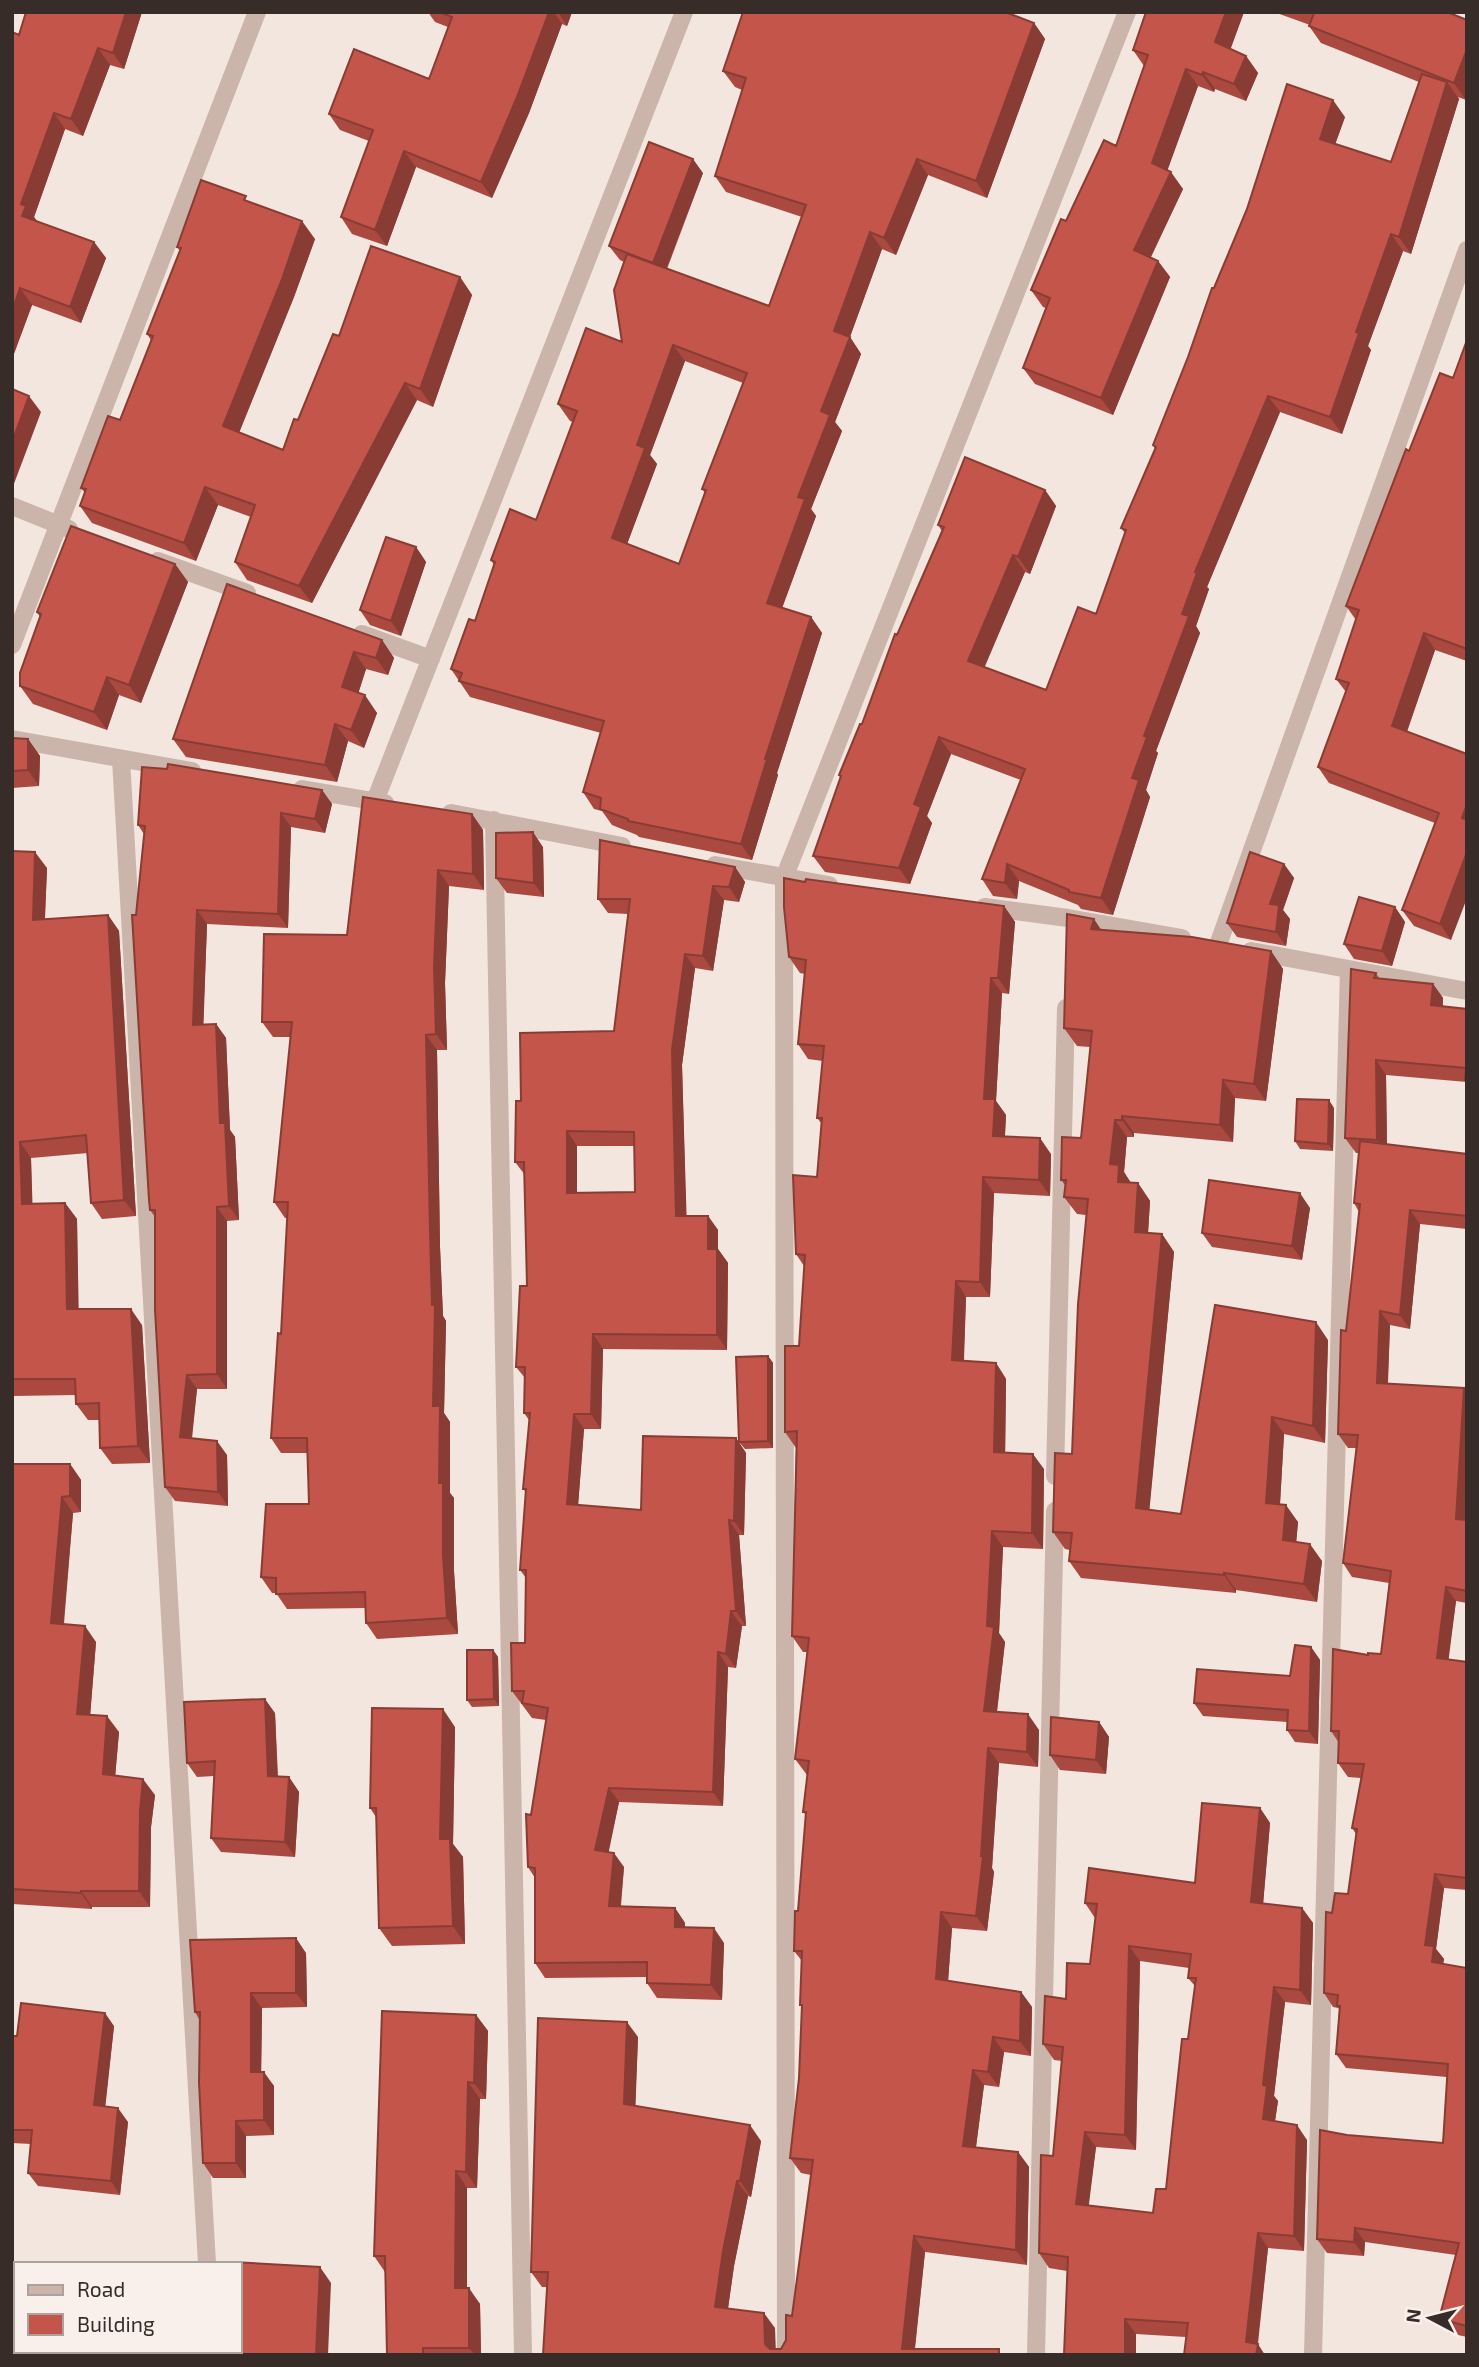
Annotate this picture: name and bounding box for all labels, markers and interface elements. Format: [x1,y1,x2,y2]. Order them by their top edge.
legend [14,2262,242,2353]
text: Road [77,2276,125,2301]
north arrow [1395,2283,1465,2353]
text: N [1400,2308,1425,2324]
text: Building [77,2311,155,2336]

